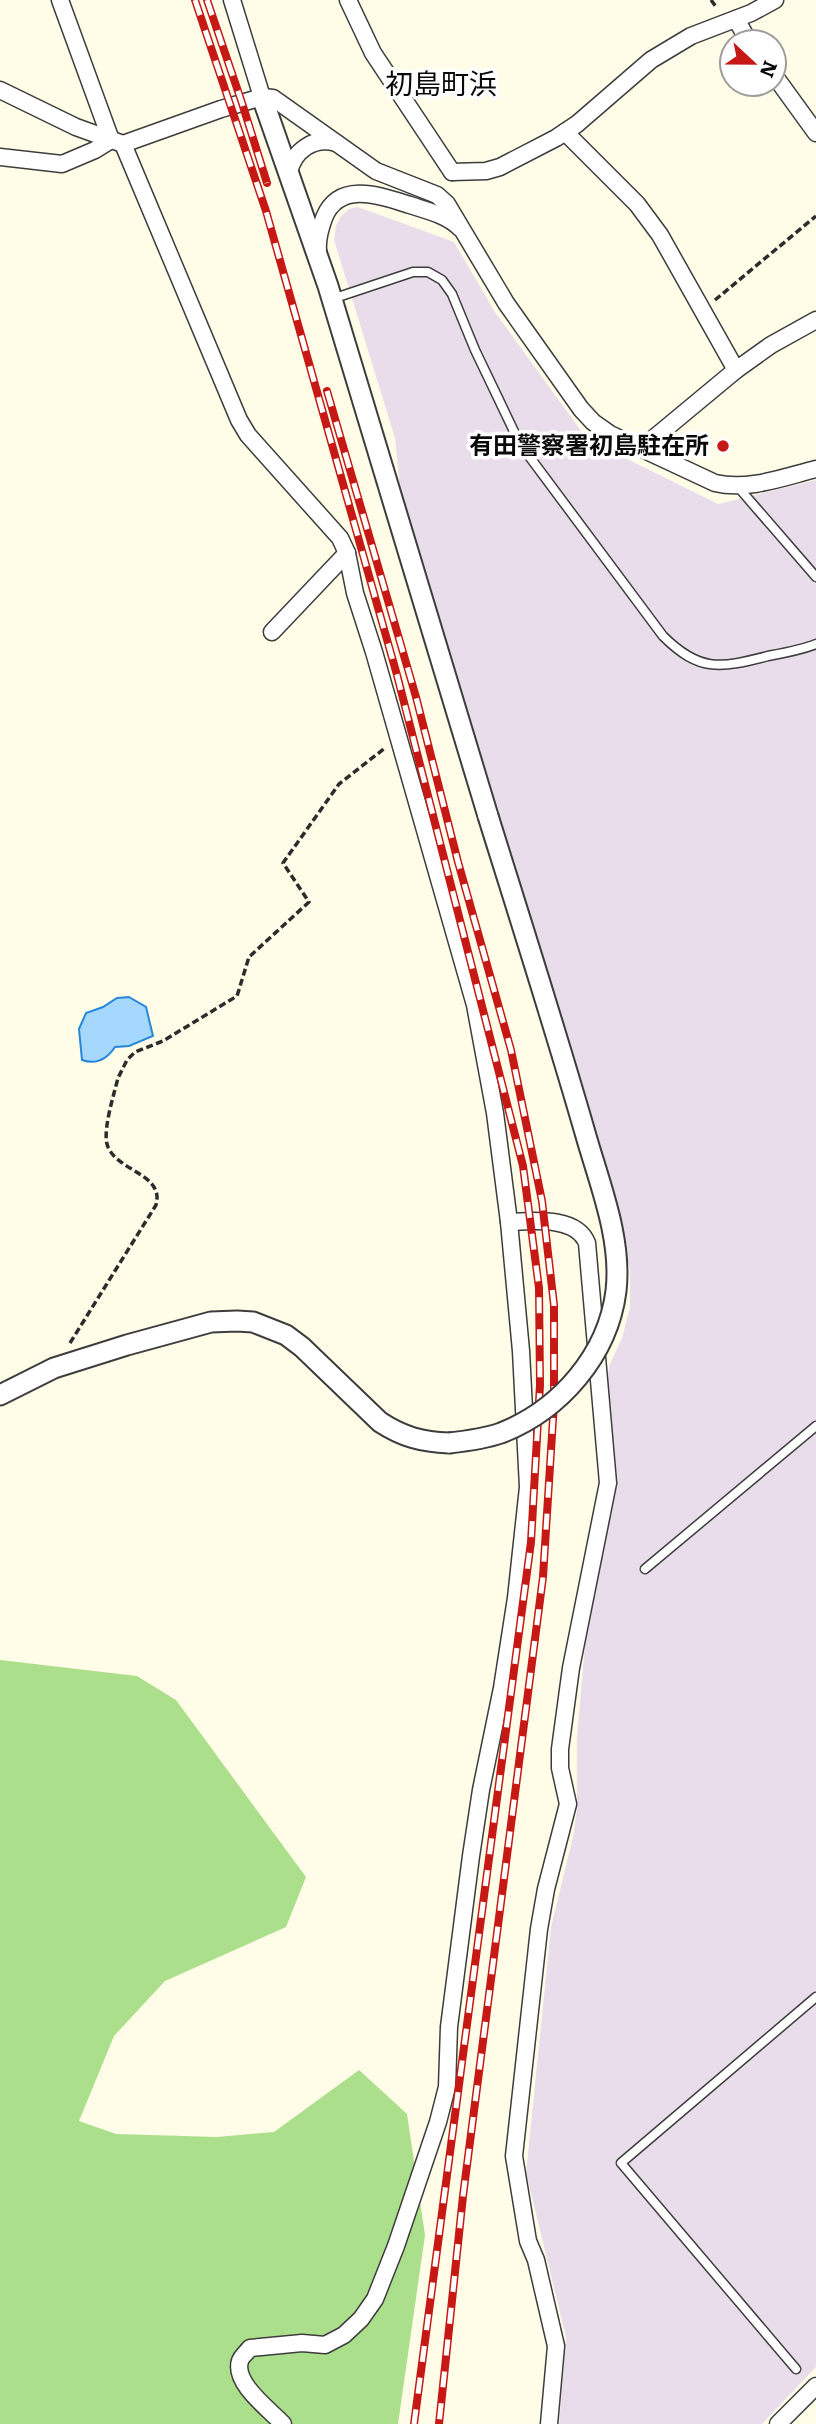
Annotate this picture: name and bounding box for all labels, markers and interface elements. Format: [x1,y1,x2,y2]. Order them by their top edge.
north arrow [718,28,788,98]
text: N [754,57,786,82]
district label: 初島町浜 [385,61,497,103]
place label: 有田警察署初島駐在所 [469,426,709,461]
marker: 有田警察署初島駐在所 [715,438,731,454]

